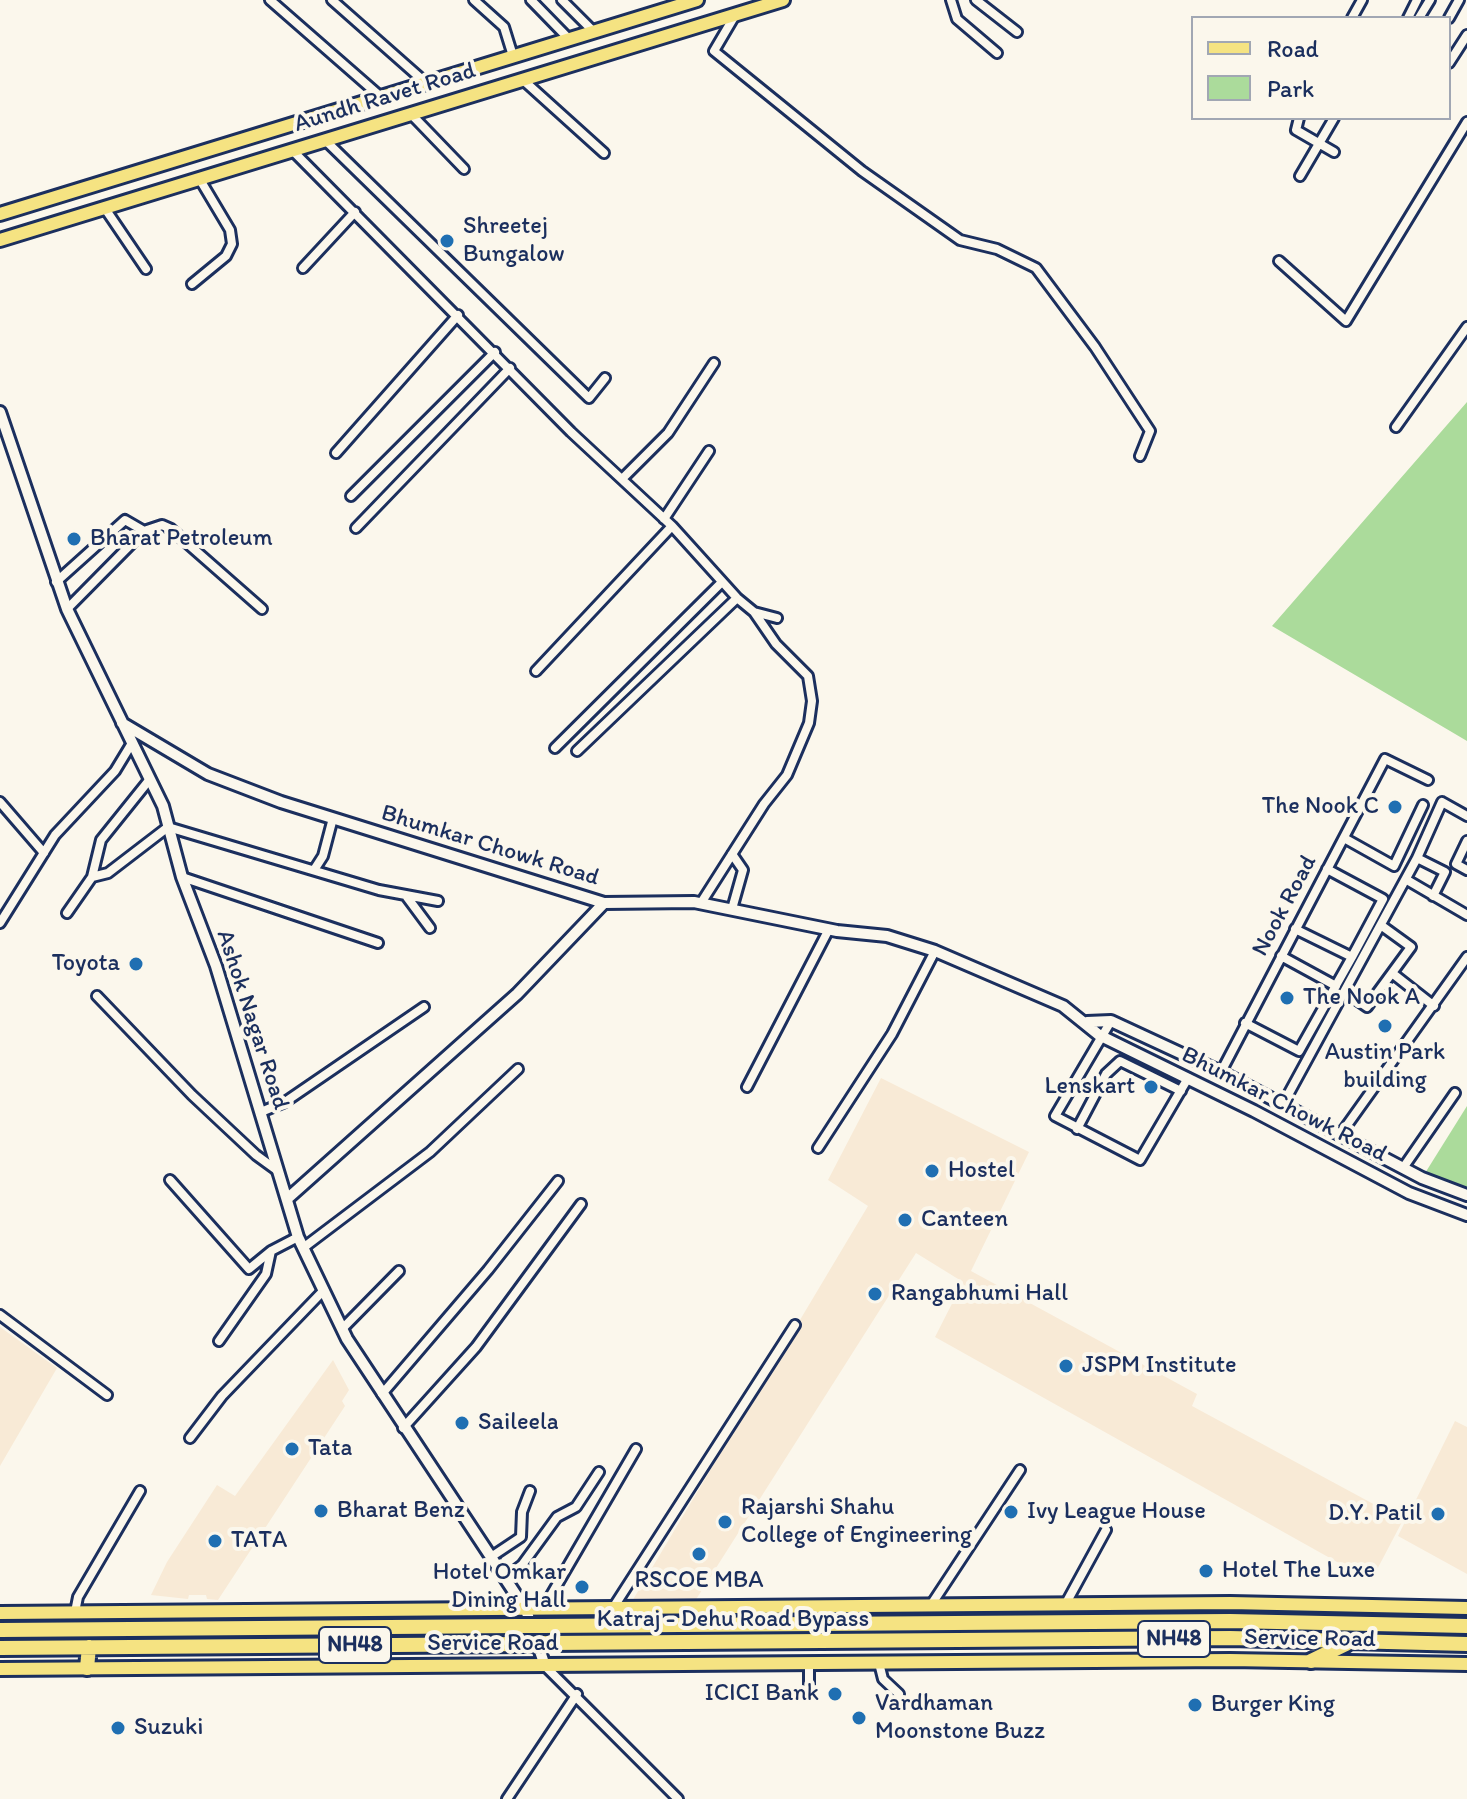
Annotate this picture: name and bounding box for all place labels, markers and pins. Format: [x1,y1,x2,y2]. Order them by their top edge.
place label: Shreetej Bungalow [463,213,565,269]
marker: Shreetej Bungalow [438,232,456,250]
place label: Bharat Petroleum [90,525,273,553]
marker: Bharat Petroleum [65,530,83,548]
place label: The Nook C [1262,793,1379,821]
marker: The Nook C [1386,798,1404,816]
place label: Toyota [52,950,120,978]
marker: Toyota [127,955,145,973]
place label: The Nook A [1303,984,1420,1012]
marker: The Nook A [1278,989,1296,1007]
marker: Austin Park building [1376,1017,1394,1035]
place label: Austin Park building [1325,1039,1445,1095]
place label: Lenskart [1044,1073,1135,1101]
marker: Lenskart [1142,1078,1160,1096]
place label: Hostel [948,1157,1015,1185]
marker: Hostel [923,1162,941,1180]
place label: Canteen [921,1206,1008,1234]
marker: Canteen [896,1211,914,1229]
place label: Rangabhumi Hall [891,1280,1068,1308]
marker: Rangabhumi Hall [866,1285,884,1303]
place label: JSPM Institute [1082,1352,1237,1380]
marker: JSPM Institute [1057,1357,1075,1375]
place label: Saileela [478,1409,559,1437]
marker: Saileela [453,1414,471,1432]
place label: Tata [308,1435,352,1463]
marker: Tata [283,1440,301,1458]
place label: Rajarshi Shahu College of Engineering [741,1494,972,1550]
place label: Bharat Benz [337,1497,465,1525]
place label: Ivy League House [1027,1498,1206,1526]
place label: D.Y. Patil [1328,1500,1422,1528]
marker: Bharat Benz [312,1502,330,1520]
marker: Ivy League House [1002,1503,1020,1521]
marker: D.Y. Patil [1429,1505,1447,1523]
marker: Rajarshi Shahu College of Engineering [716,1513,734,1531]
place label: TATA [231,1527,287,1555]
marker: TATA [206,1532,224,1550]
marker: RSCOE MBA [690,1545,708,1563]
place label: Hotel The Luxe [1222,1557,1375,1585]
place label: Hotel Omkar Dining Hall [433,1559,566,1615]
marker: Hotel The Luxe [1197,1562,1215,1580]
place label: RSCOE MBA [634,1567,764,1595]
marker: Hotel Omkar Dining Hall [573,1578,591,1596]
place label: ICICI Bank [705,1680,819,1708]
marker: ICICI Bank [826,1685,844,1703]
place label: Vardhaman Moonstone Buzz [875,1690,1045,1746]
place label: Burger King [1211,1691,1335,1719]
marker: Burger King [1186,1696,1204,1714]
marker: Vardhaman Moonstone Buzz [850,1709,868,1727]
place label: Suzuki [134,1714,203,1742]
marker: Suzuki [109,1719,127,1737]

